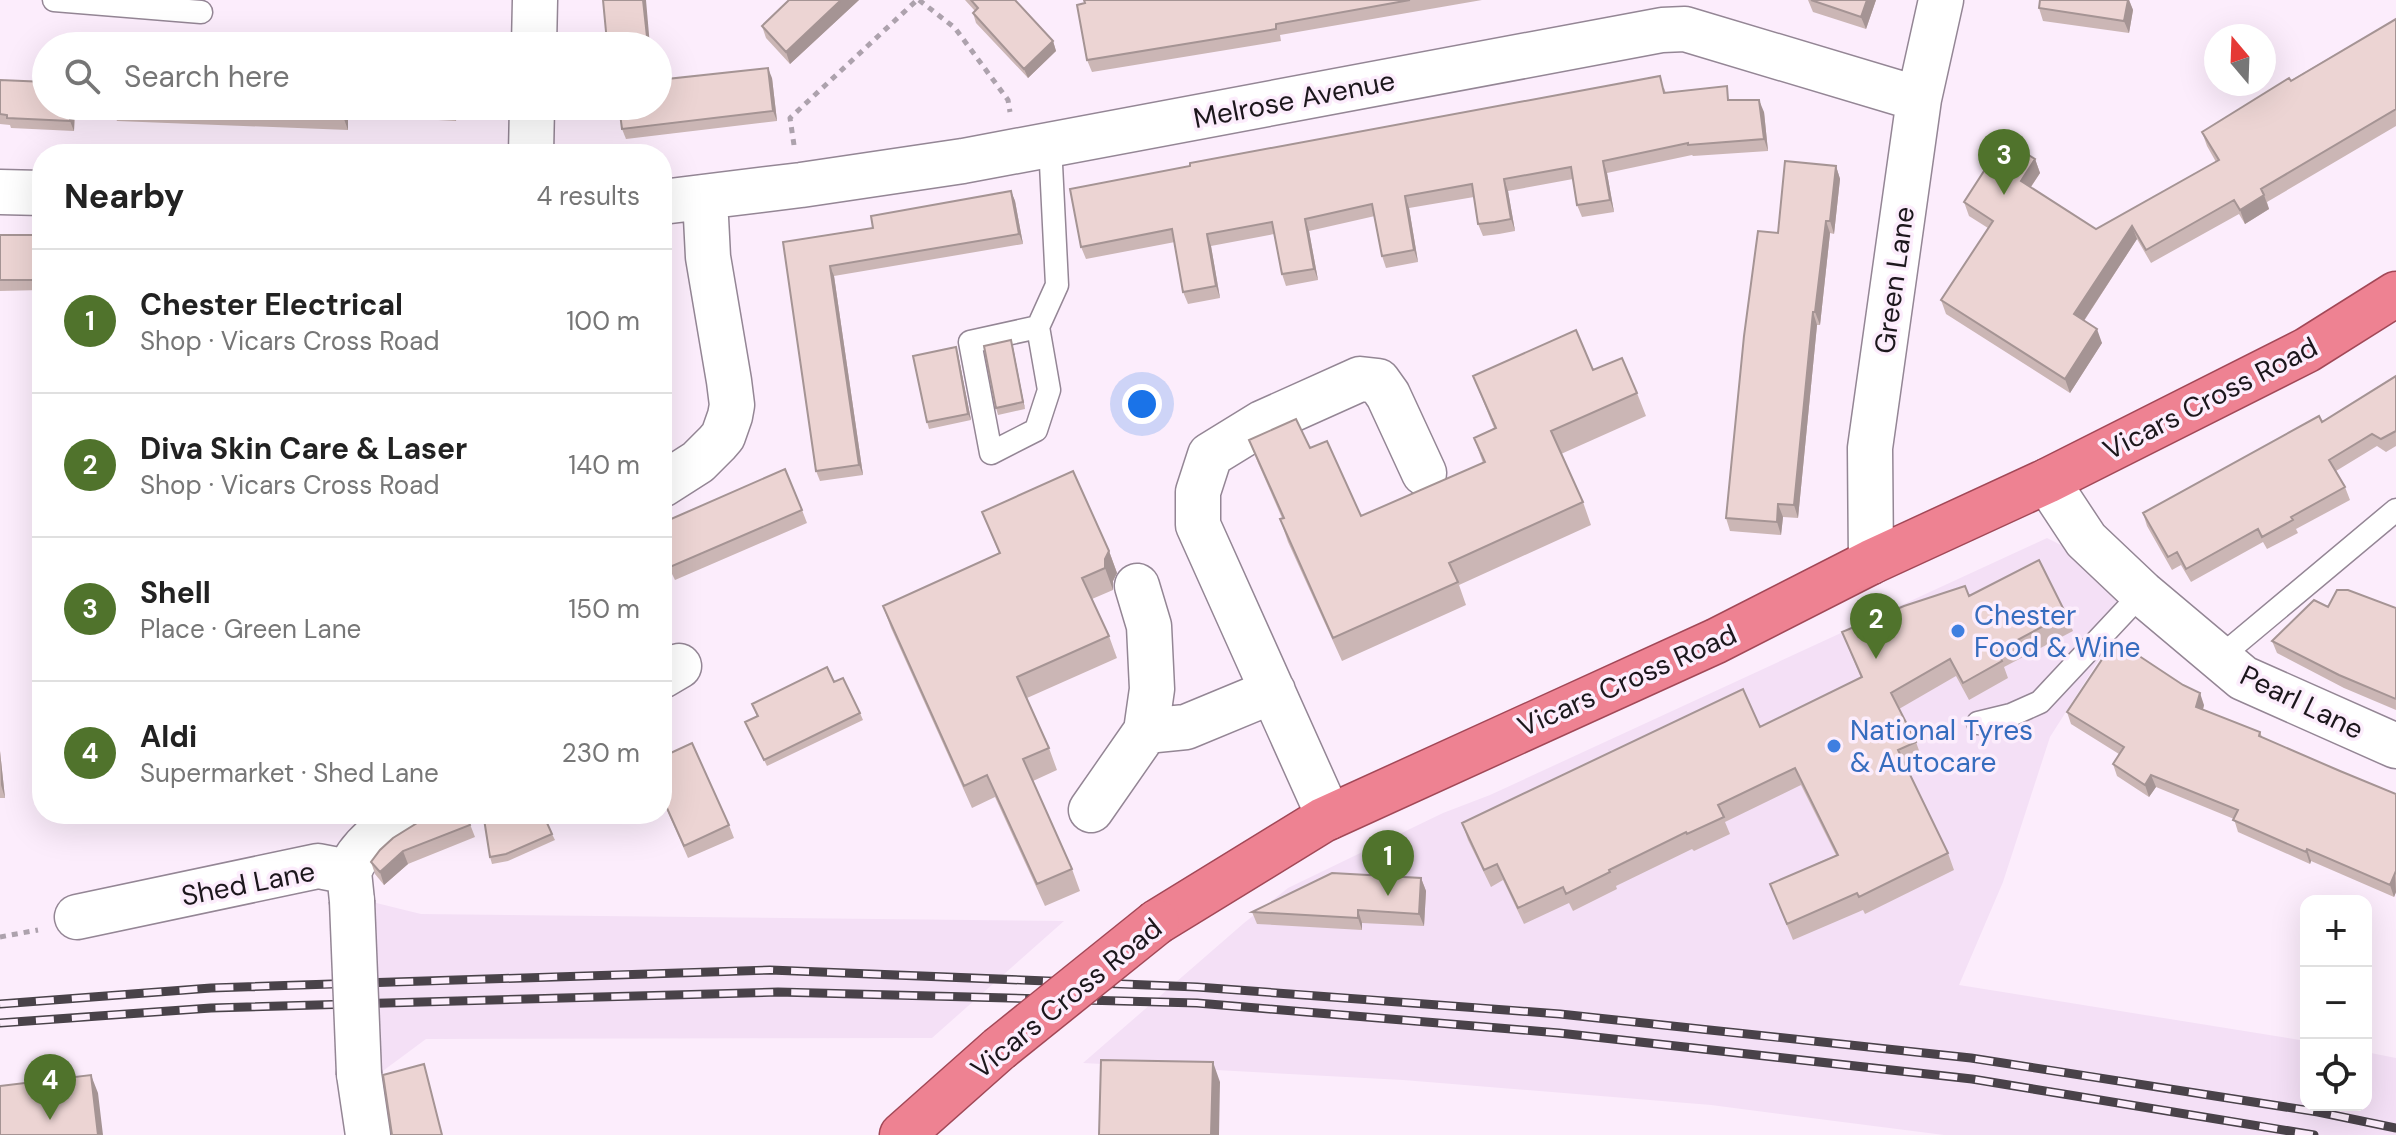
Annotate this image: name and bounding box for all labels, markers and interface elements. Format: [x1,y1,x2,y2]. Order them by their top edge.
north arrow [2204,24,2276,96]
search box [32,32,672,120]
icon: search [60,54,104,98]
text: Search here [124,57,290,96]
street label: Melrose Avenue [1190,62,1398,137]
pin: 3 [1978,129,2030,195]
text: Nearby [64,174,184,219]
text: 4 results [536,179,640,213]
street label: Green Lane [1866,204,1923,356]
text: Chester Electrical [140,285,403,324]
text: 1 [85,304,95,338]
text: 100 m [566,304,640,338]
text: Shop · Vicars Cross Road [140,324,440,358]
street label: Vicars Cross Road [2097,328,2324,468]
your location [1122,384,1162,424]
text: Diva Skin Care & Laser [140,429,467,468]
text: 2 [82,448,98,482]
text: 140 m [568,448,640,482]
text: Shop · Vicars Cross Road [140,468,440,502]
text: Shell [140,573,211,612]
text: 3 [82,592,98,626]
text: 150 m [568,592,640,626]
pin: 2 [1850,593,1902,659]
place label: Chester Food & Wine [1974,597,2140,666]
text: Place · Green Lane [140,612,361,646]
street label: Vicars Cross Road [1512,616,1742,745]
marker: Chester Food & Wine [1949,622,1967,640]
street label: Pearl Lane [2234,657,2369,748]
place label: National Tyres & Autocare [1850,712,2033,781]
text: Aldi [140,717,197,756]
text: 4 [82,736,98,770]
text: 230 m [562,736,640,770]
marker: National Tyres & Autocare [1825,737,1843,755]
text: Supermarket · Shed Lane [140,756,439,790]
pin: 1 [1362,830,1414,896]
street label: Shed Lane [178,852,318,915]
map controls [2300,895,2372,1111]
button: + [2300,895,2372,967]
street label: Vicars Cross Road [963,910,1170,1087]
button: − [2300,967,2372,1039]
button: locate [2300,1039,2372,1111]
pin: 4 [24,1054,76,1120]

